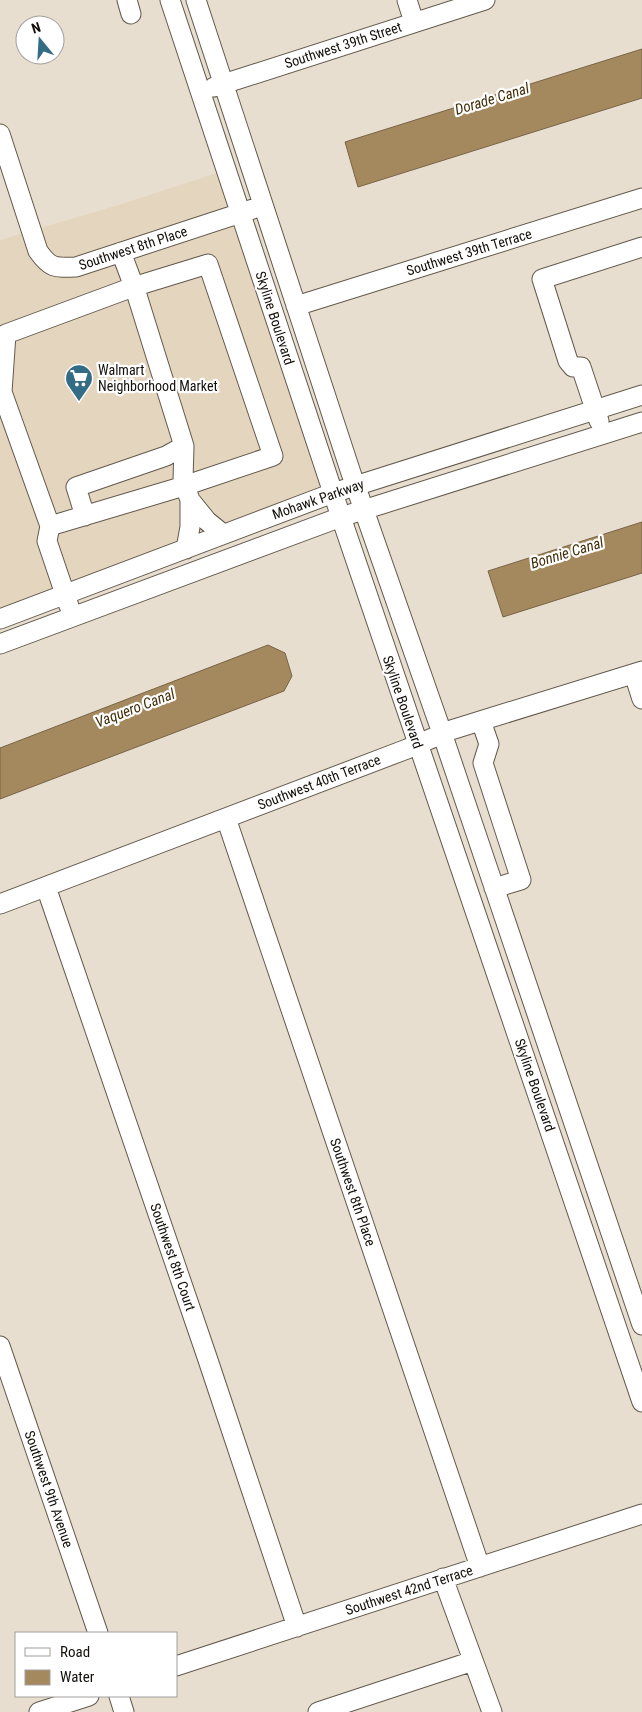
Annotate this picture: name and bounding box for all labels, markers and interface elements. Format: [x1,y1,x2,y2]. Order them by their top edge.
north arrow [15,15,65,65]
text: N [29,19,43,37]
street label: Southwest 39th Street [282,19,404,71]
water label: Dorade Canal [453,79,532,119]
street label: Southwest 8th Place [77,223,190,273]
street label: Southwest 39th Terrace [404,225,534,279]
street label: Skyline Boulevard [252,269,298,367]
place label: Walmart Neighborhood Market [98,362,218,394]
supermarket icon: Walmart Neighborhood Market [64,363,94,402]
street label: Mohawk Parkway [270,476,366,522]
water label: Bonnie Canal [528,533,606,573]
street label: Skyline Boulevard [380,653,426,751]
water label: Vaquero Canal [93,684,178,731]
street label: Southwest 40th Terrace [255,751,383,813]
street label: Skyline Boulevard [512,1036,558,1134]
street label: Southwest 8th Place [327,1136,379,1248]
street label: Southwest 8th Court [147,1201,199,1313]
street label: Southwest 9th Avenue [21,1428,77,1550]
street label: Southwest 42nd Terrace [343,1562,475,1618]
legend [15,1632,178,1697]
text: Road [60,1643,90,1661]
text: Water [60,1668,95,1686]

